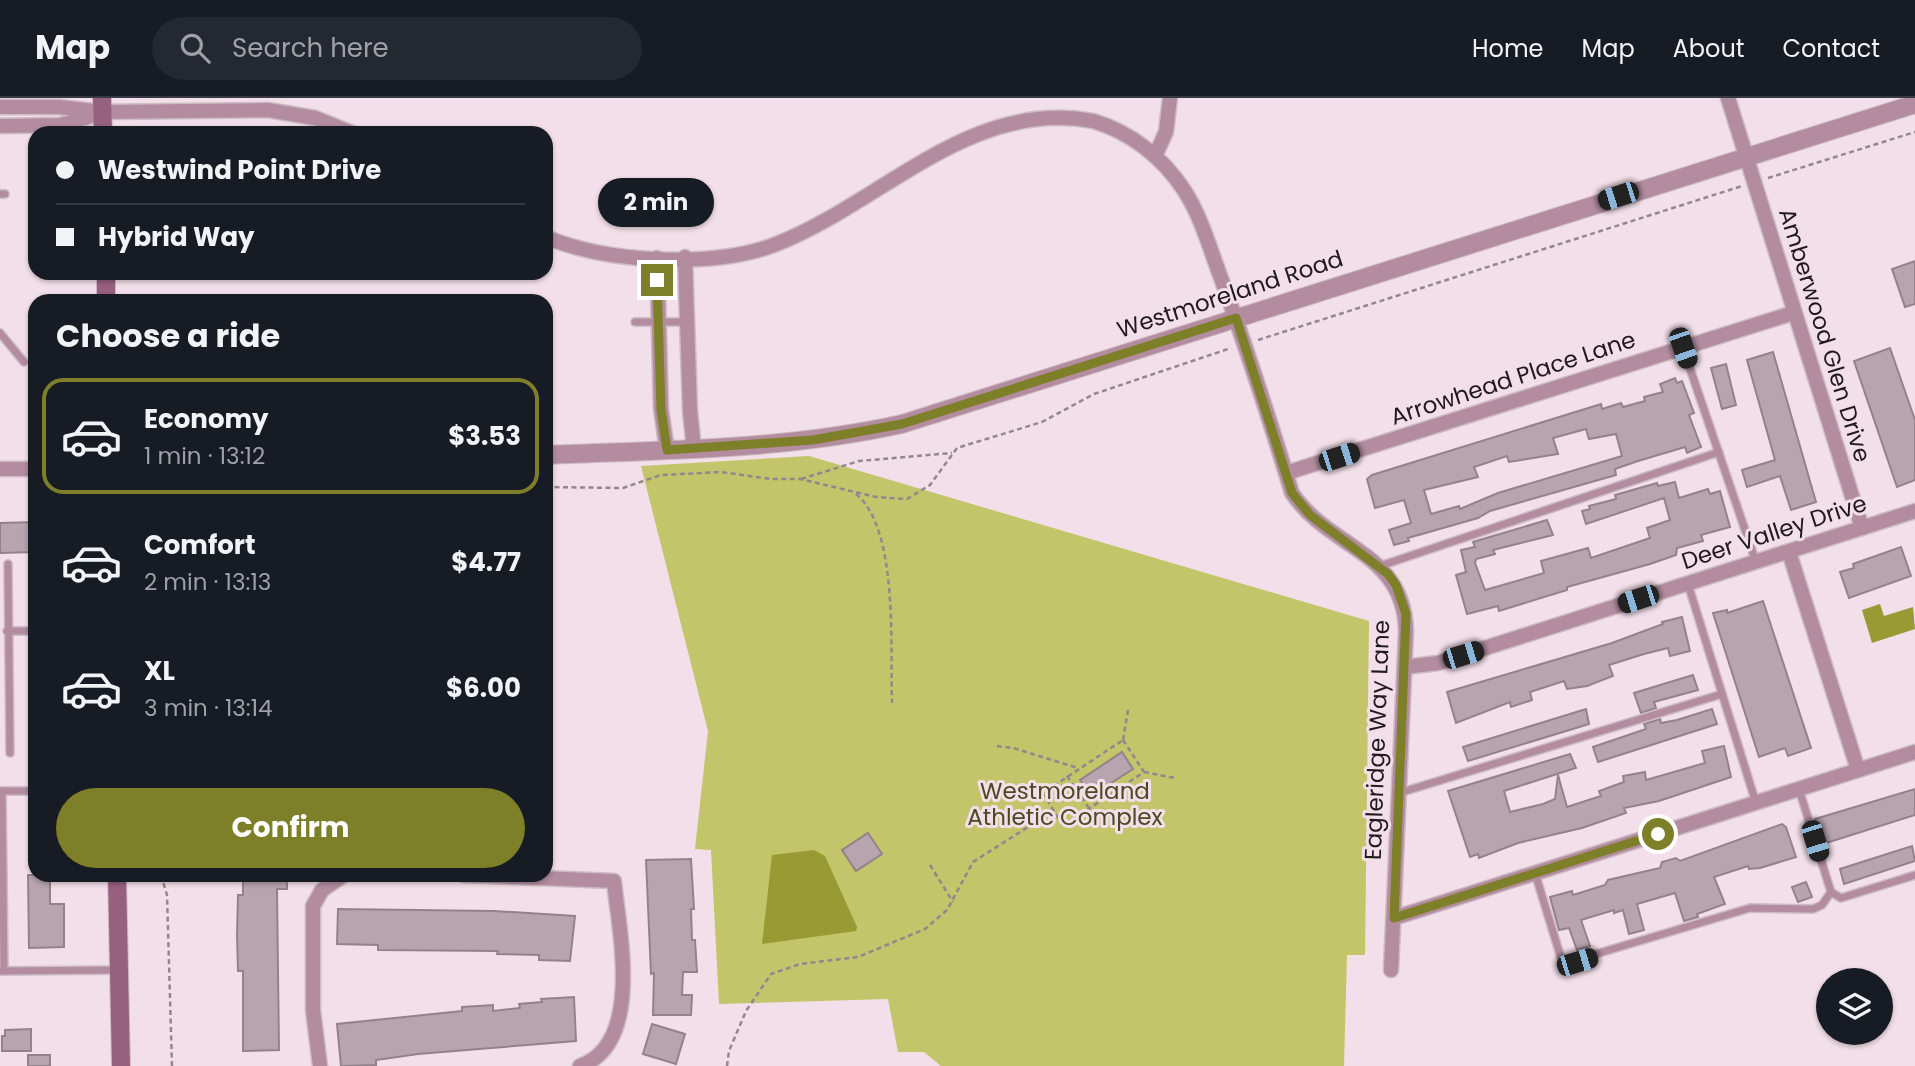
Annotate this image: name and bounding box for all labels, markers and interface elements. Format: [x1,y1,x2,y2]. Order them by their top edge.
search box [152,17,642,80]
text: Map [35,24,110,71]
icon: search [176,29,214,67]
text: Search here [232,30,389,66]
text: Home [1472,32,1544,65]
text: Map [1582,32,1635,65]
text: About [1673,32,1744,65]
text: Contact [1782,32,1880,65]
text: Westwind Point Drive [98,152,381,188]
callout: 2 min [599,178,715,228]
car [1595,180,1642,212]
text: 2 min [624,186,688,218]
street label: Amberwood Glen Drive [1771,204,1879,466]
text: Hybrid Way [98,219,255,255]
street label: Westmoreland Road [1113,242,1347,346]
route end [641,264,673,296]
text: Choose a ride [56,313,280,358]
street label: Arrowhead Place Lane [1386,323,1640,433]
car [1667,325,1700,371]
text: Economy [144,401,268,437]
icon: car [60,405,123,468]
text: $3.53 [448,418,521,454]
text: 1 min · 13:12 [144,440,265,472]
car [1316,441,1363,473]
street label: Deer Valley Drive [1677,487,1871,577]
text: Comfort [144,527,256,563]
icon: car [60,531,123,594]
text: $4.77 [451,544,521,580]
text: 2 min · 13:13 [144,566,271,598]
car [1615,583,1662,615]
street label: Eagleridge Way Lane [1357,619,1397,861]
car [1440,639,1487,671]
text: XL [144,653,175,689]
icon: car [60,657,123,720]
text: $6.00 [446,670,521,706]
text: 3 min · 13:14 [144,692,273,724]
park label: Westmoreland Athletic Complex [967,775,1163,833]
button: Confirm [56,788,525,868]
route start [1642,818,1674,850]
car [1799,818,1832,864]
car [1554,946,1601,978]
map controls [1816,968,1893,1045]
button: layers [1816,968,1893,1045]

